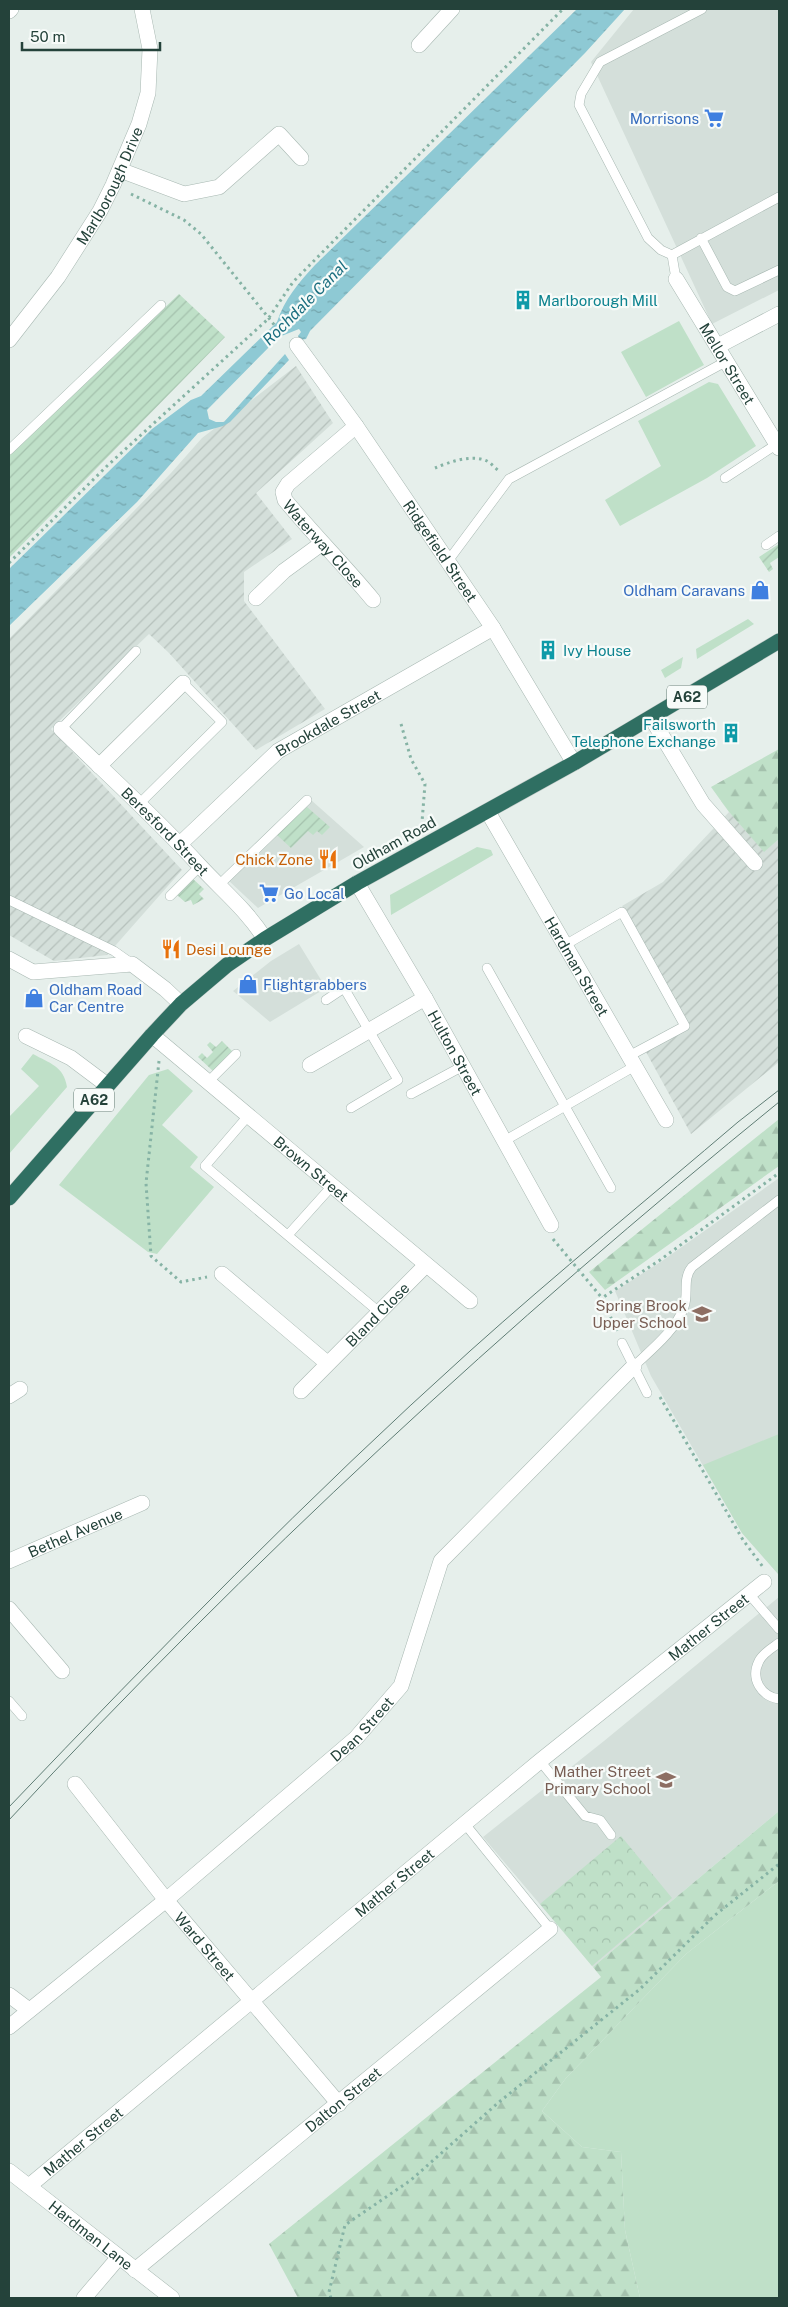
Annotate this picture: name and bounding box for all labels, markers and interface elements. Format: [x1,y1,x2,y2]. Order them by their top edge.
scale bar [22,20,160,52]
text: 50 m [30,28,65,45]
supermarket icon: Morrisons [703,107,725,129]
place label: Morrisons [630,110,699,127]
street label: Marlborough Drive [72,124,145,248]
water label: Rochdale Canal [259,257,351,349]
building icon: Marlborough Mill [512,289,534,311]
place label: Marlborough Mill [538,292,658,309]
street label: Mellor Street [696,320,759,407]
street label: Waterway Close [280,496,367,591]
street label: Ridgefield Street [400,497,481,605]
shop icon: Oldham Caravans [749,579,771,601]
place label: Oldham Caravans [623,582,745,599]
building icon: Ivy House [537,639,559,661]
place label: Ivy House [563,642,631,659]
street label: Brookdale Street [272,686,383,759]
road number: A62 [667,686,707,709]
place label: Failsworth Telephone Exchange [572,716,716,750]
building icon: Failsworth Telephone Exchange [720,722,742,744]
street label: Beresford Street [118,783,213,879]
street label: Oldham Road [349,813,439,873]
restaurant icon: Chick Zone [317,848,339,870]
place label: Chick Zone [235,851,313,868]
supermarket icon: Go Local [258,882,280,904]
place label: Go Local [284,885,345,902]
street label: Hardman Street [542,913,613,1019]
restaurant icon: Desi Lounge [160,938,182,960]
place label: Desi Lounge [186,941,272,958]
shop icon: Flightgrabbers [237,973,259,995]
place label: Flightgrabbers [263,976,367,993]
place label: Oldham Road Car Centre [49,981,142,1015]
shop icon: Oldham Road Car Centre [23,987,45,1009]
street label: Hulton Street [425,1007,486,1098]
road number: A62 [74,1088,114,1112]
street label: Brown Street [271,1132,352,1205]
street label: Bland Close [342,1279,412,1350]
place label: Spring Brook Upper School [592,1297,687,1331]
school or university icon: Spring Brook Upper School [691,1303,713,1325]
street label: Bethel Avenue [25,1504,125,1560]
street label: Mather Street [665,1589,752,1664]
street label: Dean Street [327,1693,397,1765]
place label: Mather Street Primary School [545,1763,651,1797]
school or university icon: Mather Street Primary School [655,1769,677,1791]
street label: Mather Street [351,1844,437,1920]
street label: Ward Street [171,1909,239,1984]
street label: Dalton Street [302,2063,384,2135]
street label: Mather Street [40,2103,126,2179]
street label: Hardman Lane [46,2197,136,2273]

